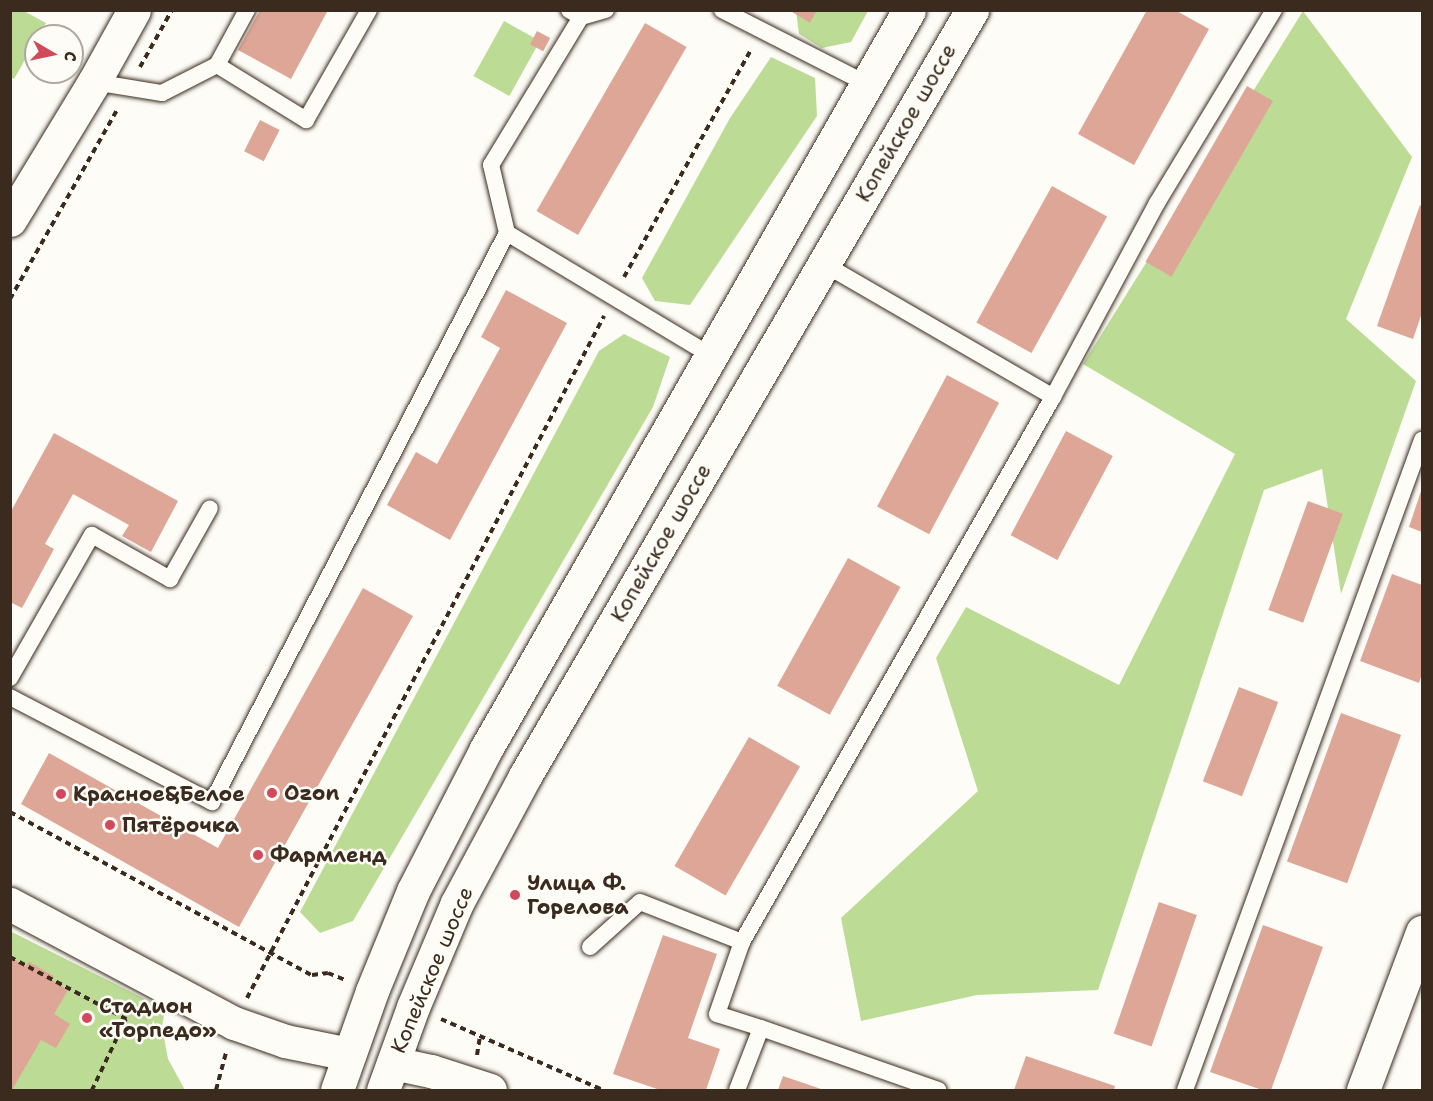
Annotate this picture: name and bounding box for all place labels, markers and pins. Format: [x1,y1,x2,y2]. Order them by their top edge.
place label: Ozon [284,780,339,806]
place label: Красное&Белое [73,781,245,807]
marker: Ozon [265,786,279,800]
marker: Красное&Белое [54,787,68,801]
place label: Пятёрочка [122,812,239,838]
marker: Пятёрочка [103,818,117,832]
place label: Фармленд [270,842,387,868]
marker: Фармленд [251,848,265,862]
place label: Улица Ф. Горелова [527,870,629,920]
marker: Улица Ф. Горелова [508,888,522,902]
place label: Стадион «Торпедо» [99,993,216,1043]
marker: Стадион «Торпедо» [80,1011,94,1025]

